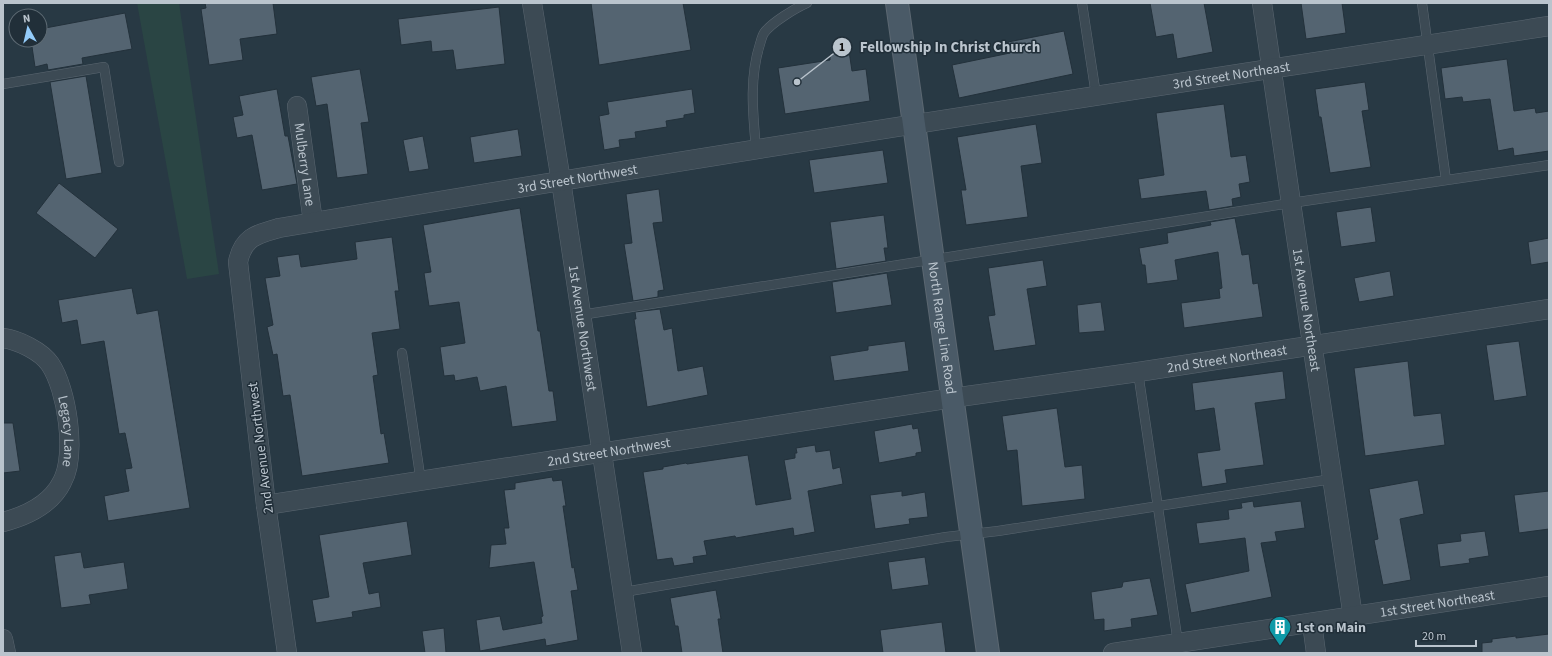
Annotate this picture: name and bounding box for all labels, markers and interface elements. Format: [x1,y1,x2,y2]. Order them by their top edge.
north arrow [8,8,48,48]
text: N [22,11,31,27]
callout: Fellowship In Christ Church [832,34,1048,61]
text: Fellowship In Christ Church [860,37,1040,58]
text: 1 [839,39,845,56]
street label: 3rd Street Northeast [1171,57,1292,95]
street label: Mulberry Lane [288,122,320,208]
street label: 3rd Street Northwest [516,160,639,199]
street label: 1st Avenue Northeast [1287,247,1325,373]
street label: North Range Line Road [922,260,961,396]
street label: 1st Avenue Northwest [563,264,602,393]
street label: 2nd Street Northeast [1166,340,1289,378]
street label: 2nd Avenue Northwest [243,381,279,515]
street label: Legacy Lane [52,393,78,468]
street label: 2nd Street Northwest [546,433,672,472]
street label: 1st Street Northeast [1378,585,1496,623]
building icon: 1st on Main [1267,614,1293,647]
place label: 1st on Main [1296,618,1366,638]
scale bar [1416,622,1476,648]
text: 20 m [1422,628,1446,645]

